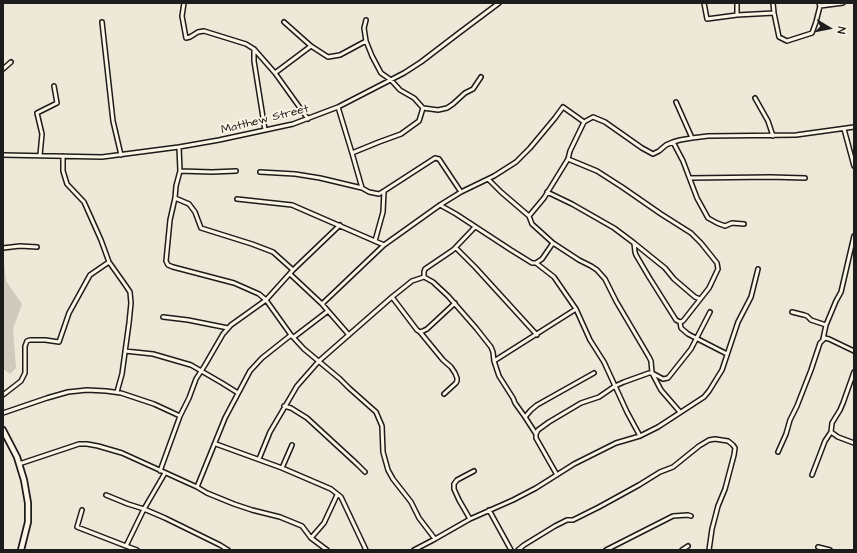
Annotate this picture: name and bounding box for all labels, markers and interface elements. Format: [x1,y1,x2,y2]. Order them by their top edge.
north arrow [809,8,849,48]
text: N [833,25,849,35]
street label: Matthew Street [220,102,310,138]

